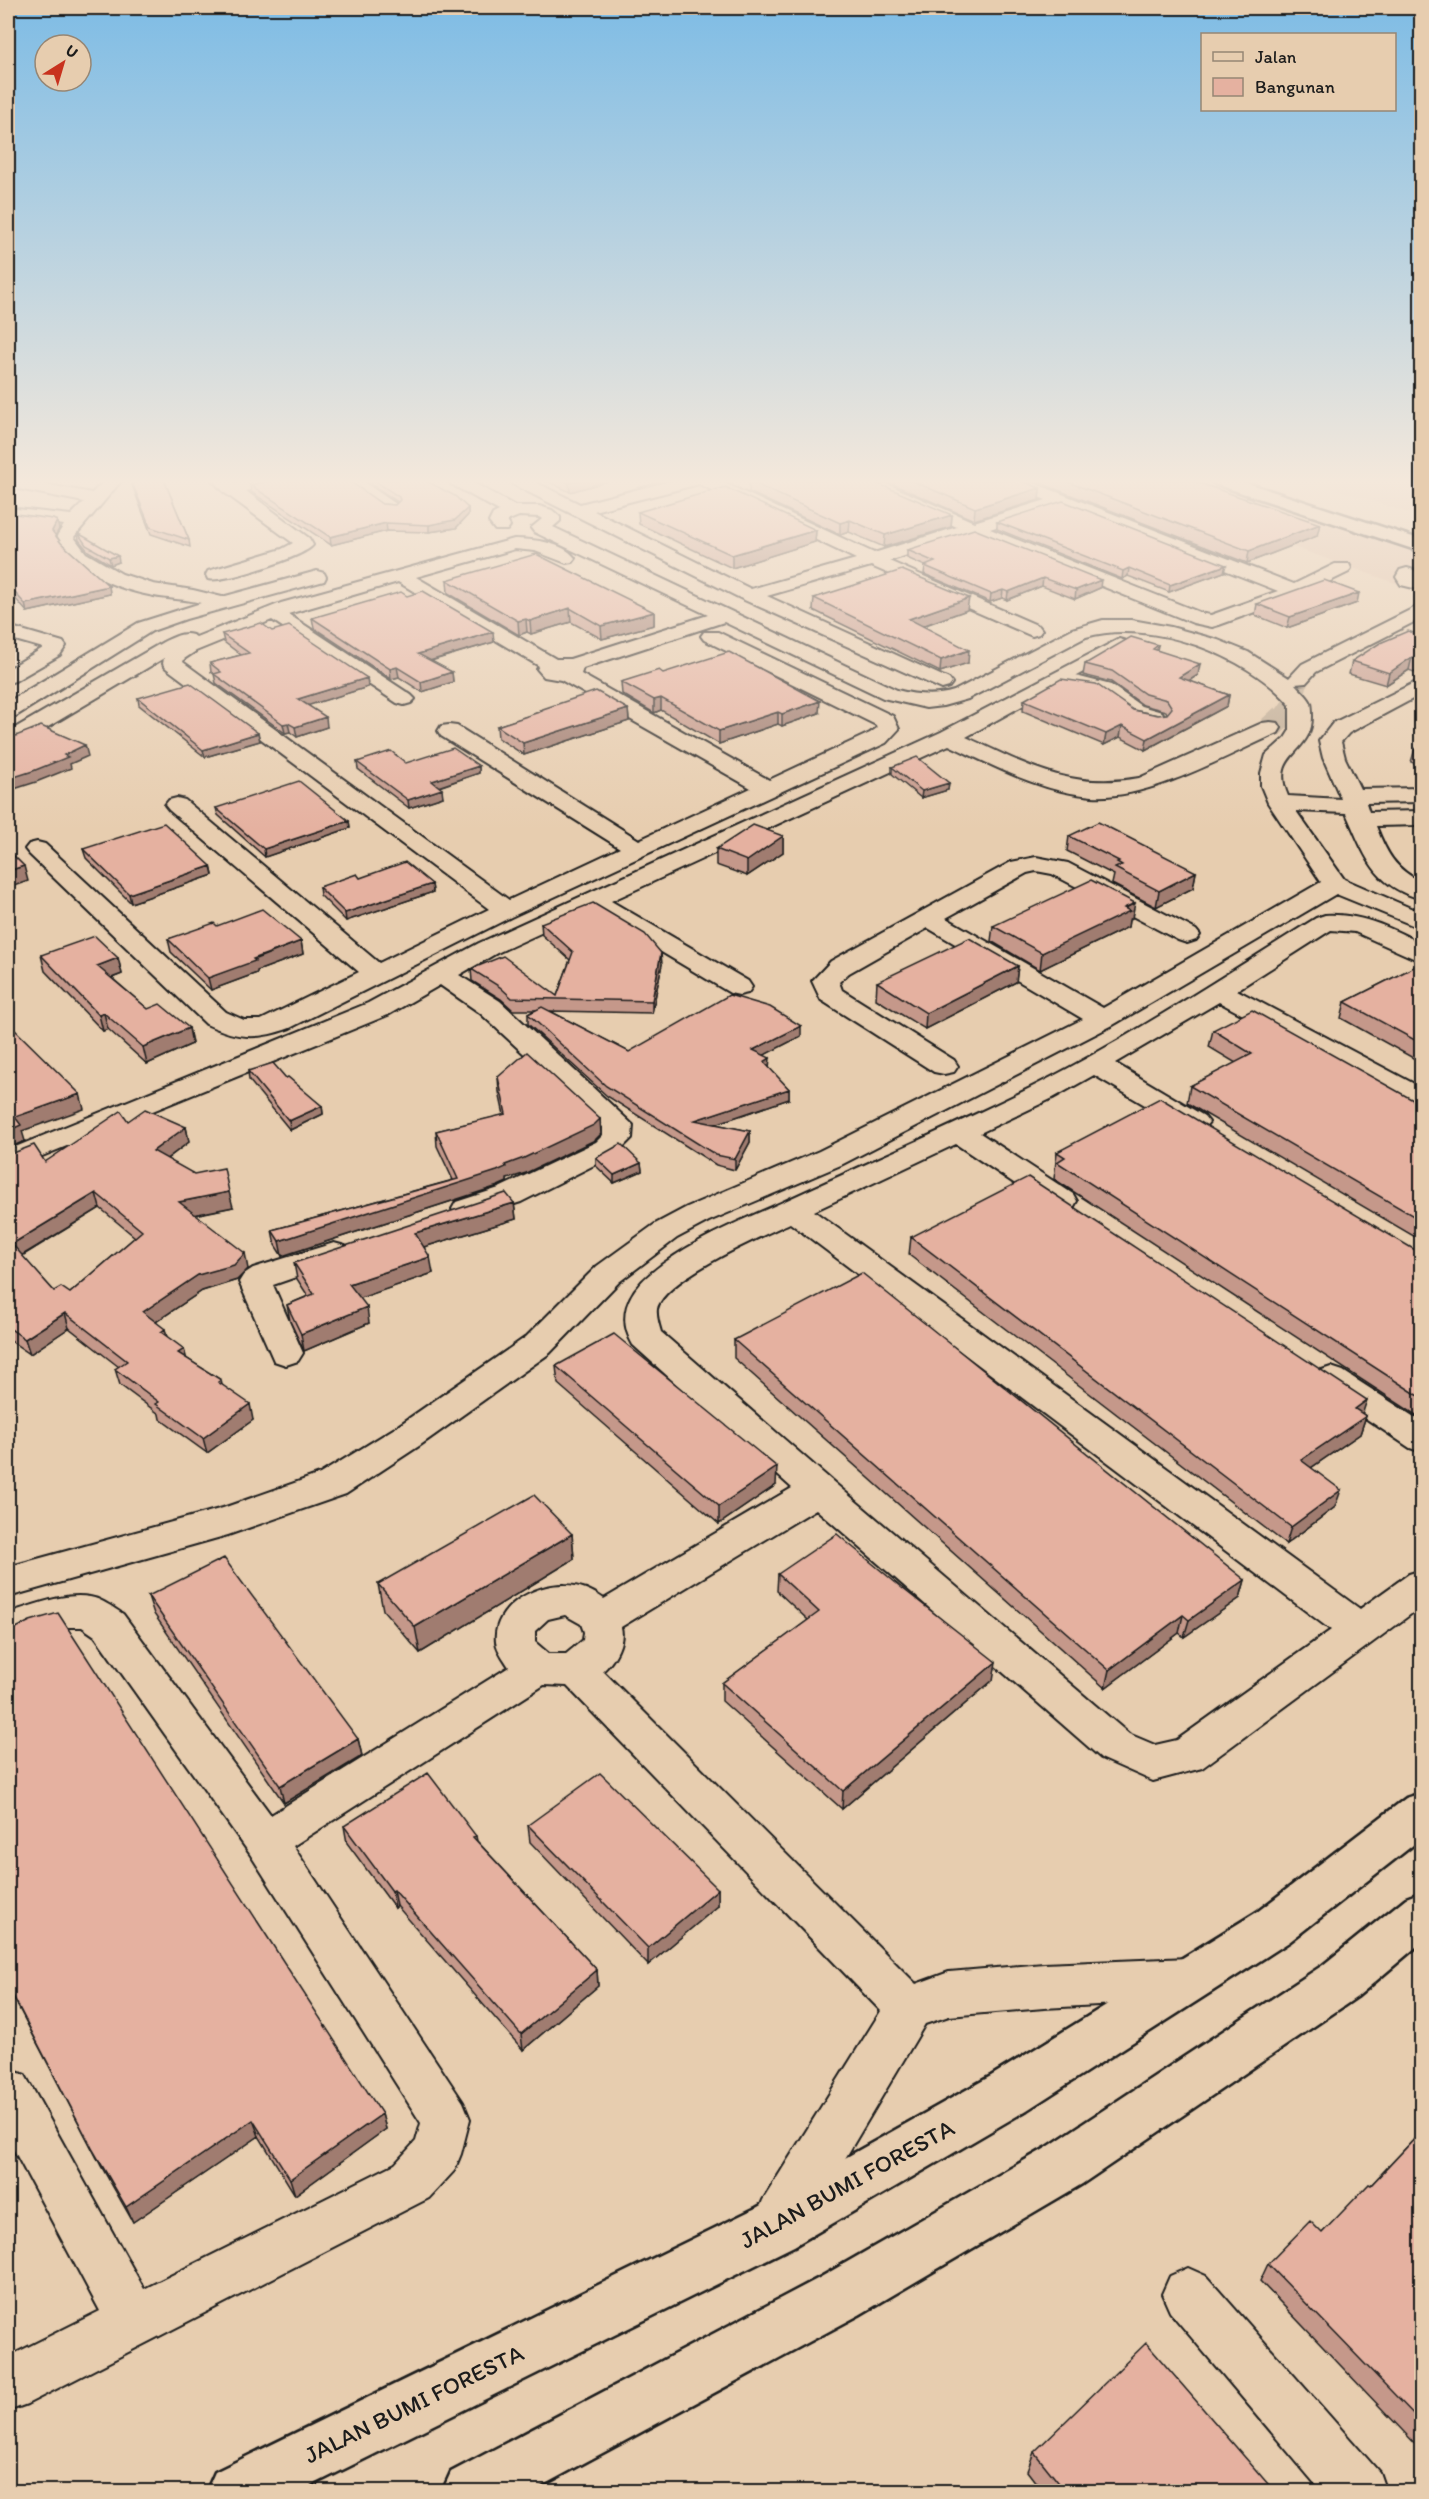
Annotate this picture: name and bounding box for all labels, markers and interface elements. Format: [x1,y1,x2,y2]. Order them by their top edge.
north arrow [33,33,93,93]
legend [1201,33,1396,111]
text: U [62,41,82,62]
text: Jalan [1255,46,1297,68]
text: Bangunan [1255,76,1335,98]
street label: JALAN BUMI FORESTA [735,2113,959,2255]
street label: JALAN BUMI FORESTA [299,2338,528,2469]

